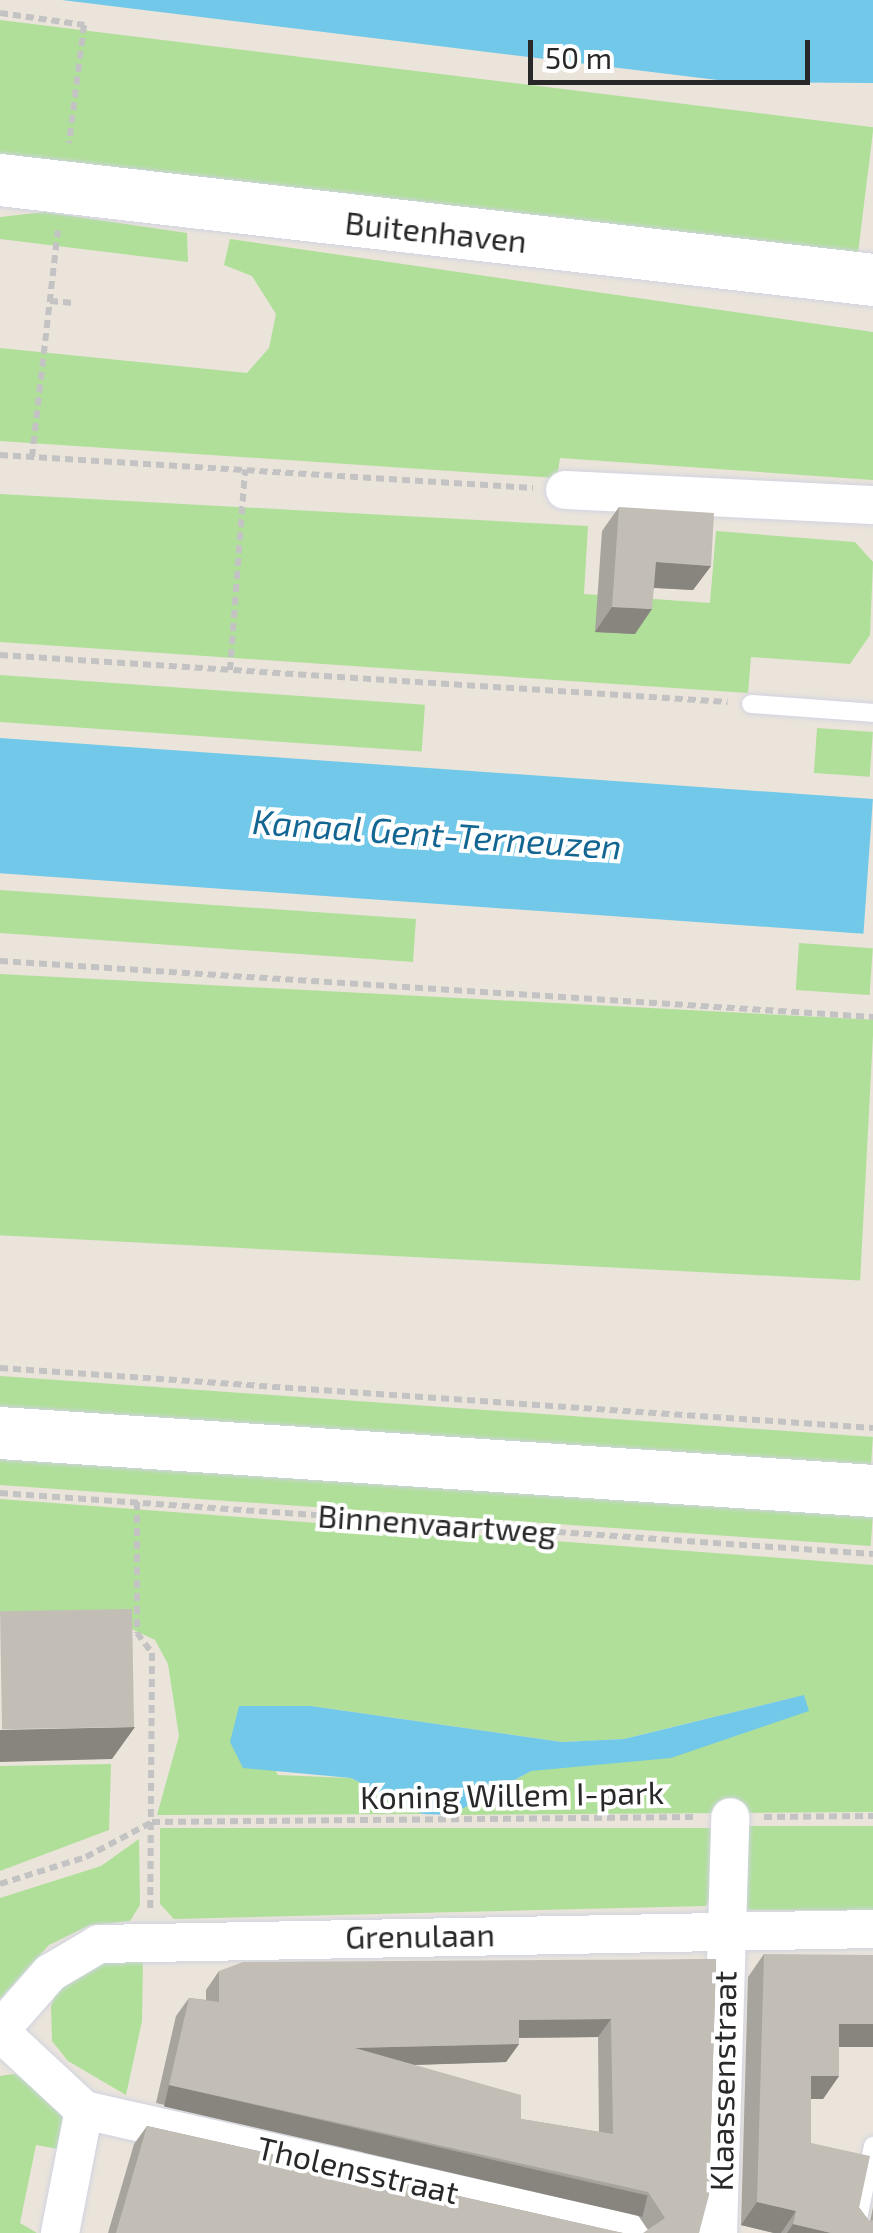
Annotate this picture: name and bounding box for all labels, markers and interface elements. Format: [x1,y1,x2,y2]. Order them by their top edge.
scale bar [533,20,816,82]
text: 50 m [545,39,612,75]
street label: Buitenhaven [343,202,529,260]
water label: Kanaal Gent-Terneuzen [250,799,624,867]
street label: Binnenvaartweg [316,1496,558,1550]
street label: Koning Willem I-park [359,1772,665,1816]
street label: Grenulaan [345,1914,495,1956]
street label: Klaassenstraat [701,1970,743,2192]
street label: Tholensstraat [254,2127,462,2211]

